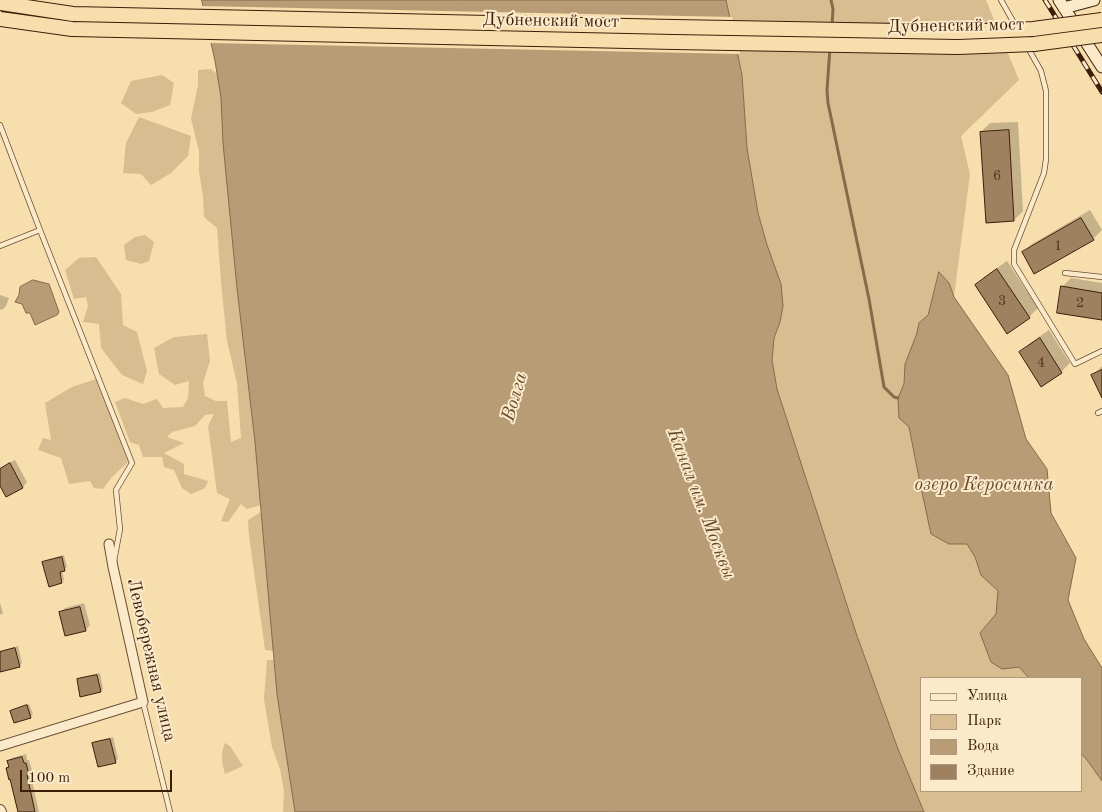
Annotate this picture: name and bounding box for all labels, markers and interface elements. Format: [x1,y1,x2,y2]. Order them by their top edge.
street label: Дубненский мост [482,9,620,33]
street label: Дубненский мост [887,14,1025,38]
house number: 6 [993,167,1001,185]
house number: 1 [1054,237,1062,255]
house number: 3 [998,292,1006,310]
house number: 2 [1076,294,1084,312]
house number: 4 [1037,354,1045,372]
water label: Волга [497,370,533,424]
water label: Канал им. Москвы [662,426,740,582]
water label: озеро Керосинка [914,474,1054,496]
street label: Левобережная улица [122,576,180,744]
legend [920,677,1082,792]
text: Улица [967,689,1008,704]
text: Парк [967,714,1002,729]
text: Вода [967,739,999,754]
scale bar [22,760,175,792]
text: Здание [967,764,1014,779]
text: 100 m [28,771,70,786]

